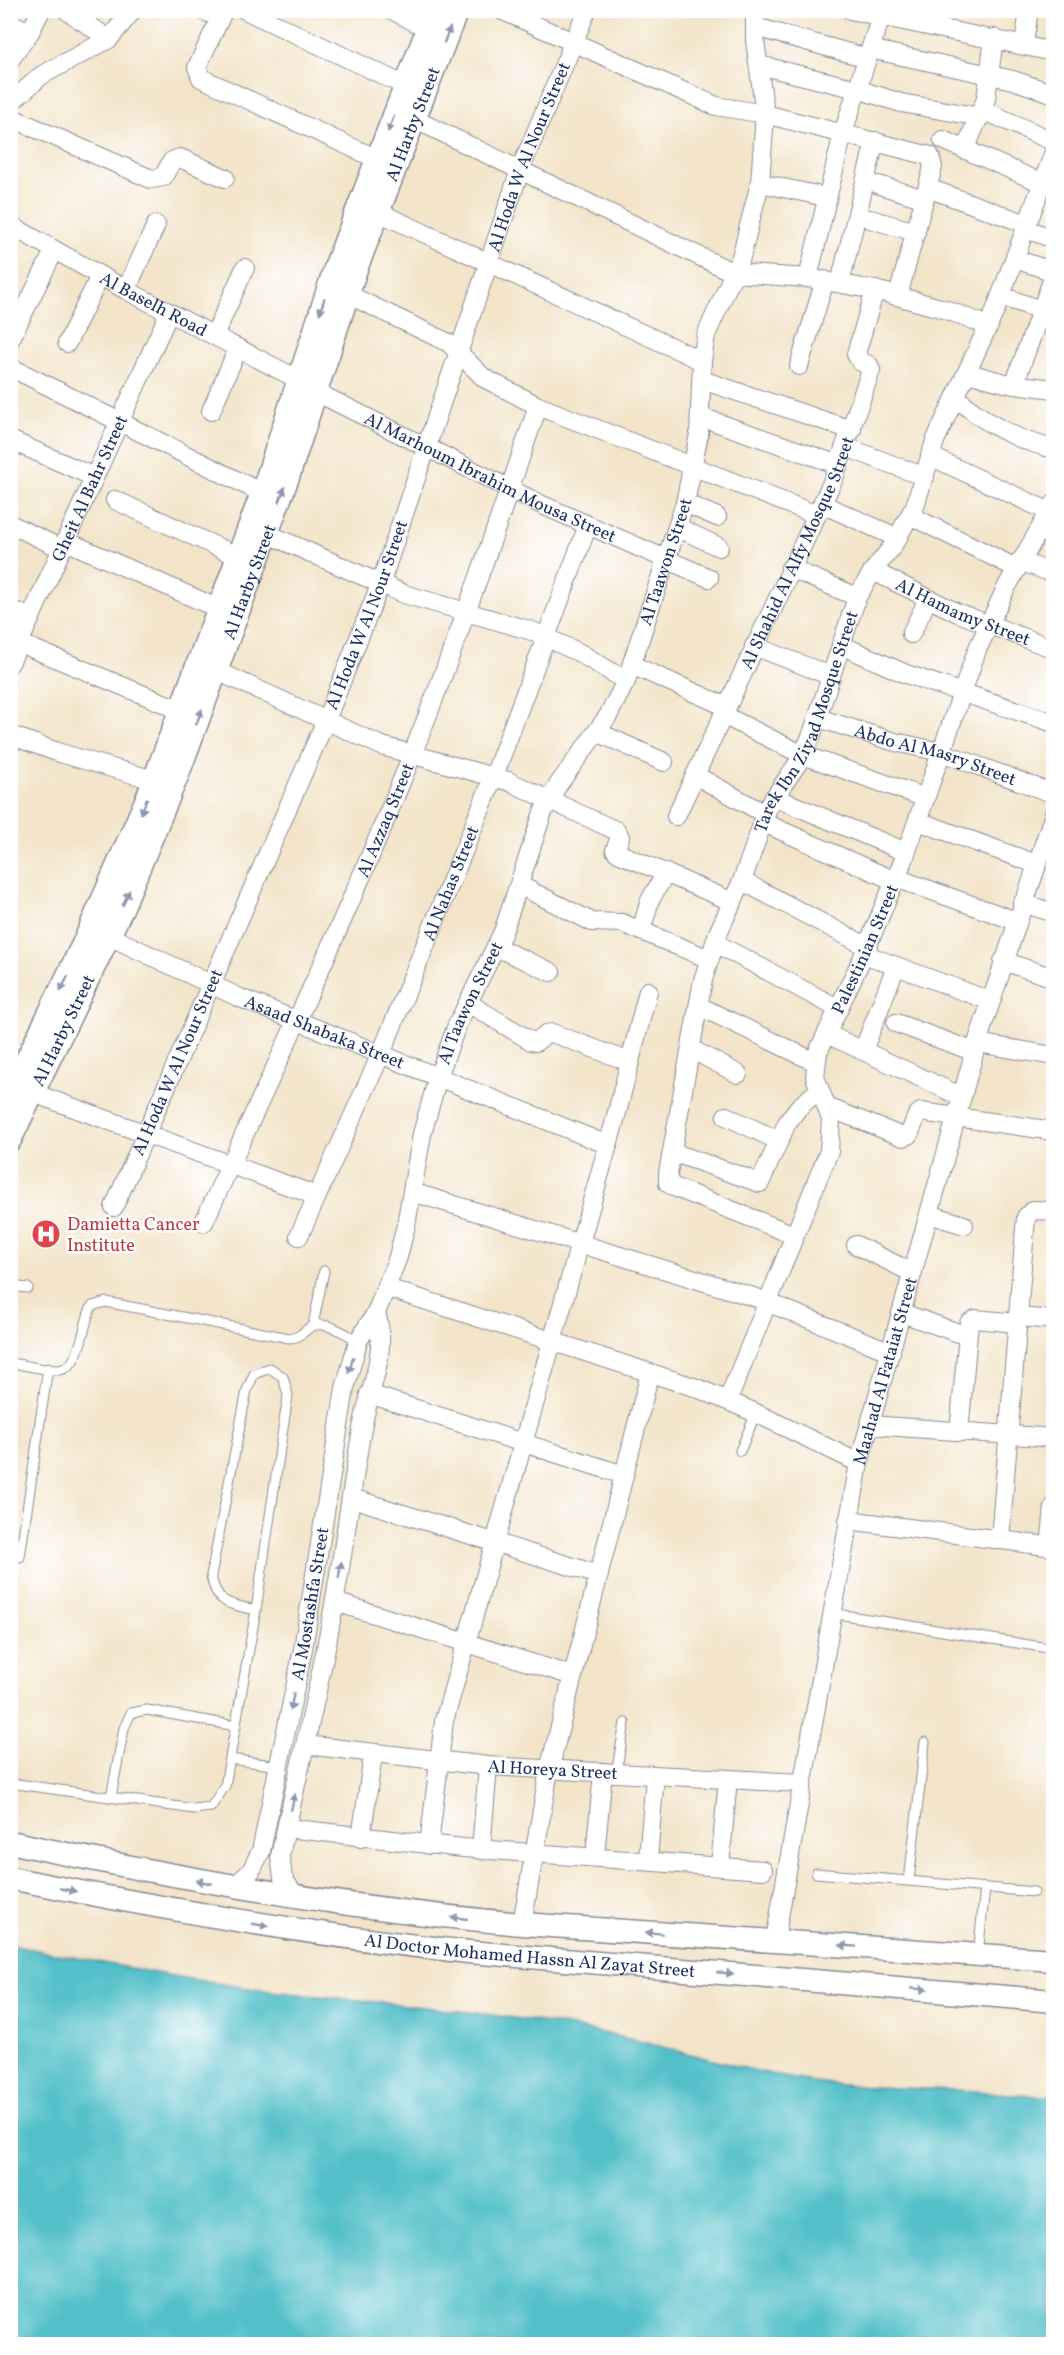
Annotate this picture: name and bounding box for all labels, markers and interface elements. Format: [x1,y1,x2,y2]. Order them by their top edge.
one-way arrow [443,26,452,44]
street label: Al Hoda W Al Nour Street [482,59,578,255]
street label: Al Harby Street [380,63,448,186]
one-way arrow [386,115,396,133]
street label: Al Baselh Road [95,267,211,344]
one-way arrow [317,297,326,315]
street label: Al Marhoum Ibrahim Mousa Street [359,407,620,550]
street label: Gheit Al Bahr Street [47,411,135,566]
street label: Al Shahid Al Alfy Mosque Street [735,433,861,674]
one-way arrow [277,486,287,504]
street label: Al Taawon Street [634,496,700,629]
street label: Al Hoda W Al Nour Street [320,517,415,714]
street label: Al Harby Street [218,521,283,643]
street label: Al Hamamy Street [891,573,1033,653]
street label: Tarek Ibn Ziyad Mosque Street [749,608,866,836]
one-way arrow [195,708,204,726]
street label: Abdo Al Masry Street [851,719,1019,793]
street label: Al Azzaq Street [351,759,422,882]
one-way arrow [139,797,148,815]
street label: Al Nahas Street [417,822,486,945]
street label: Palestinian Street [826,881,906,1019]
one-way arrow [122,889,132,907]
street label: Al Taawon Street [433,938,510,1068]
street label: Al Hoda W Al Nour Street [127,965,230,1160]
street label: Al Harby Street [27,971,102,1091]
one-way arrow [60,975,69,992]
street label: Asaad Shabaka Street [240,990,408,1076]
place label: Damietta Cancer Institute [67,1213,200,1259]
hospital icon: Damietta Cancer Institute [30,1218,62,1250]
street label: Maahad Al Fataiat Street [848,1274,925,1468]
one-way arrow [346,1356,355,1374]
street label: Al Mostashfa Street [286,1525,336,1683]
one-way arrow [336,1560,345,1579]
one-way arrow [287,1693,297,1711]
street label: Al Horeya Street [487,1755,618,1787]
one-way arrow [288,1793,298,1811]
one-way arrow [194,1877,213,1886]
one-way arrow [59,1886,78,1895]
one-way arrow [450,1913,469,1923]
one-way arrow [250,1920,269,1929]
one-way arrow [644,1928,663,1937]
street label: Al Doctor Mohamed Hassn Al Zayat Street [363,1929,696,1985]
one-way arrow [839,1941,858,1950]
one-way arrow [716,1968,735,1978]
one-way arrow [910,1985,929,1994]

